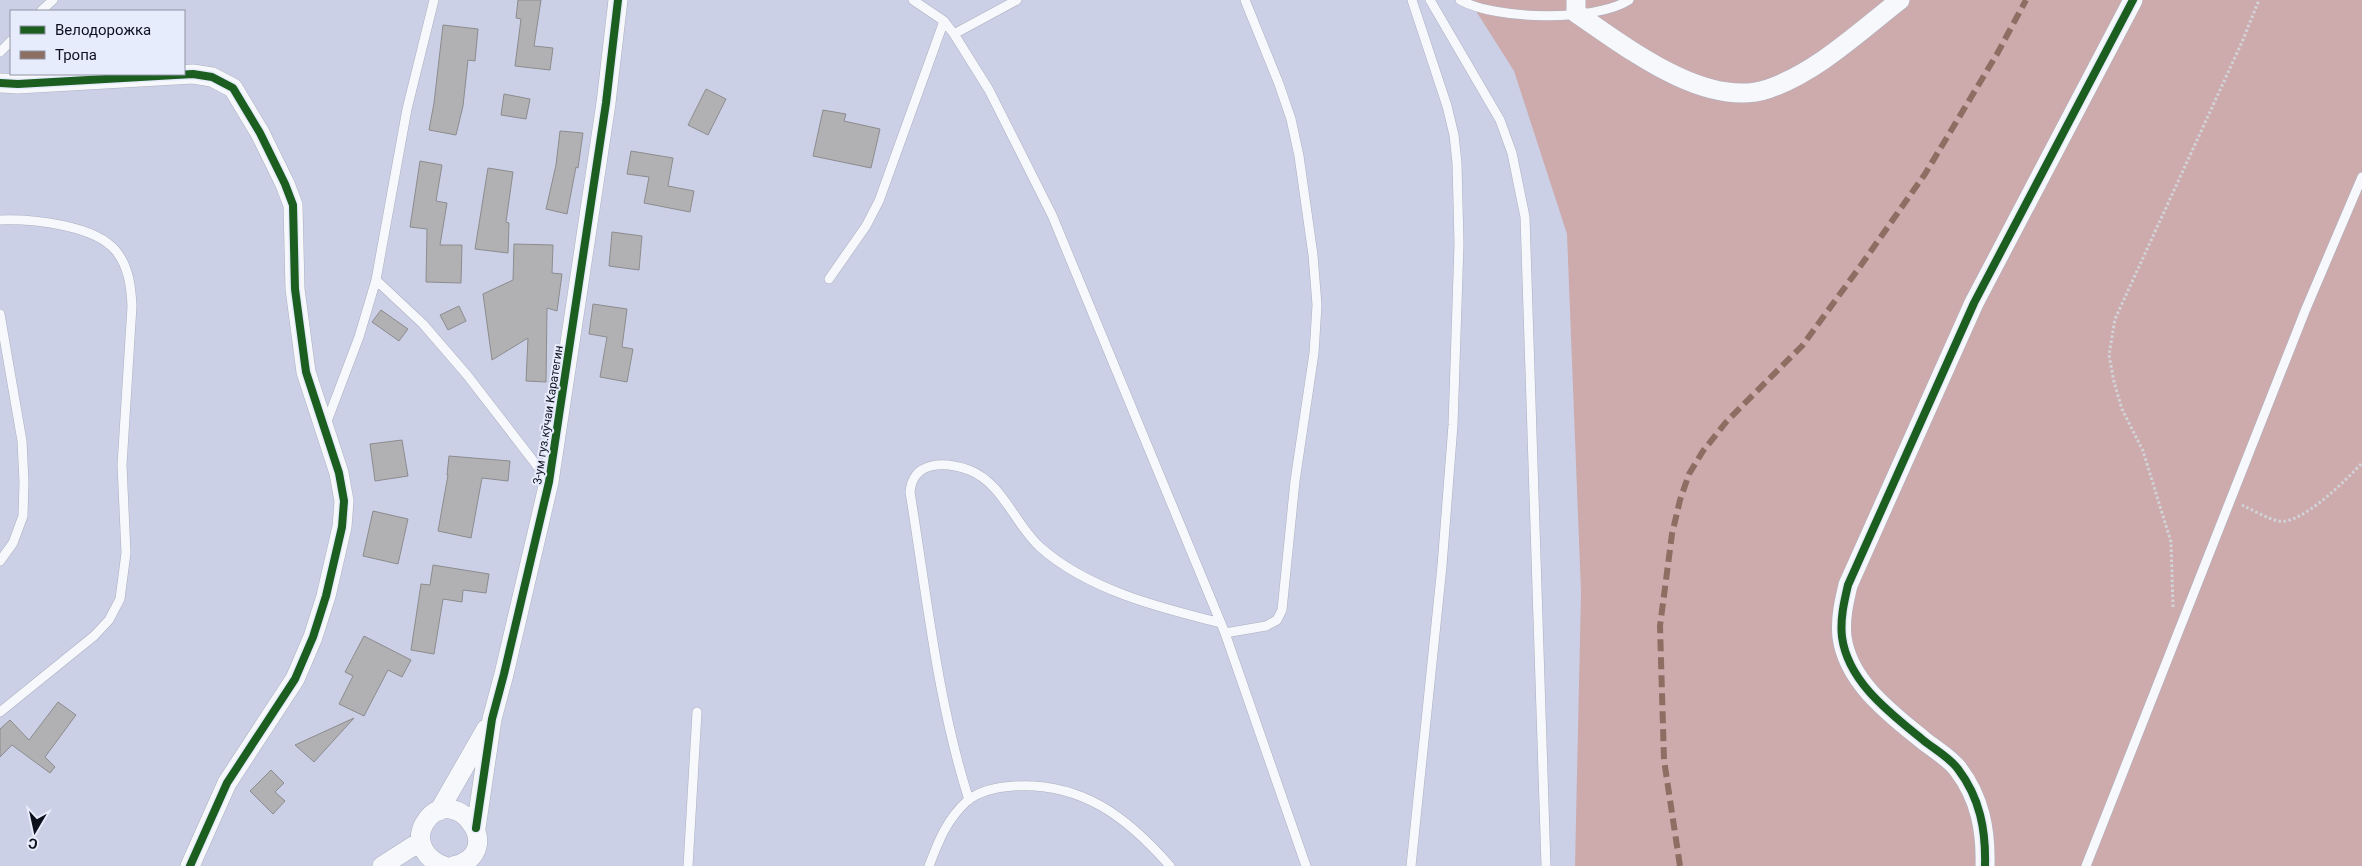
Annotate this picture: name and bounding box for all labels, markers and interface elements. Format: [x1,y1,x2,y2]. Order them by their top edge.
legend [10,10,185,75]
text: Велодорожка [55,21,151,39]
text: Тропа [55,46,97,64]
street label: 3-ум гуз.кӯчаи Каратегин [530,344,566,486]
north arrow [10,806,60,856]
text: С [27,835,39,852]

